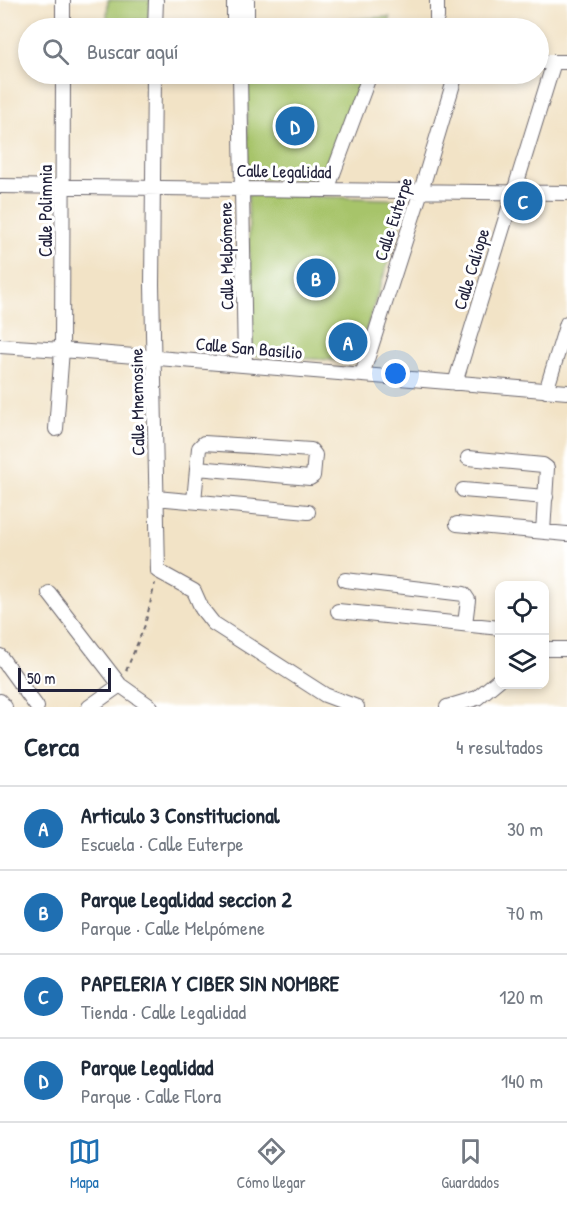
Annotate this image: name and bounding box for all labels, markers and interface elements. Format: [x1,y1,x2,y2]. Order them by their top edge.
search box [18,18,549,84]
icon: search [39,35,72,68]
text: Buscar aquí [87,36,179,66]
pin: D [276,104,314,148]
street label: Calle Legalidad [236,158,332,184]
street label: Calle Polimnia [33,165,58,257]
street label: Calle Euterpe [368,174,418,264]
pin: C [504,178,542,224]
street label: Calle Melpómene [213,202,239,310]
street label: Calle Calíope [447,225,495,313]
pin: B [296,256,336,300]
pin: A [328,320,368,364]
street label: Calle San Basilio [195,331,303,365]
street label: Calle Mnemosine [124,348,150,456]
your location [381,359,410,388]
map controls [495,581,549,689]
button: locate [495,581,549,635]
button: layers [495,635,549,689]
scale bar [18,665,111,692]
text: 50 m [27,667,56,689]
text: Cerca [24,729,79,764]
text: 4 resultados [456,733,543,760]
text: Articulo 3 Constitucional [81,800,280,830]
text: A [39,815,48,842]
text: 30 m [507,815,543,842]
text: Escuela · Calle Euterpe [81,830,244,857]
text: Parque Legalidad seccion 2 [81,884,292,914]
text: B [38,899,49,926]
text: 70 m [506,899,543,926]
text: Parque · Calle Melpómene [81,914,265,941]
text: PAPELERIA Y CIBER SIN NOMBRE [81,968,339,998]
text: C [38,983,49,1010]
text: 120 m [499,983,543,1010]
text: Tienda · Calle Legalidad [81,998,246,1025]
text: Parque Legalidad [81,1052,213,1082]
text: D [39,1067,48,1094]
text: 140 m [501,1067,543,1094]
text: Parque · Calle Flora [81,1082,221,1109]
tab: Mapa [68,1135,101,1193]
tab: Cómo llegar [237,1135,306,1193]
tab: Guardados [441,1135,499,1193]

